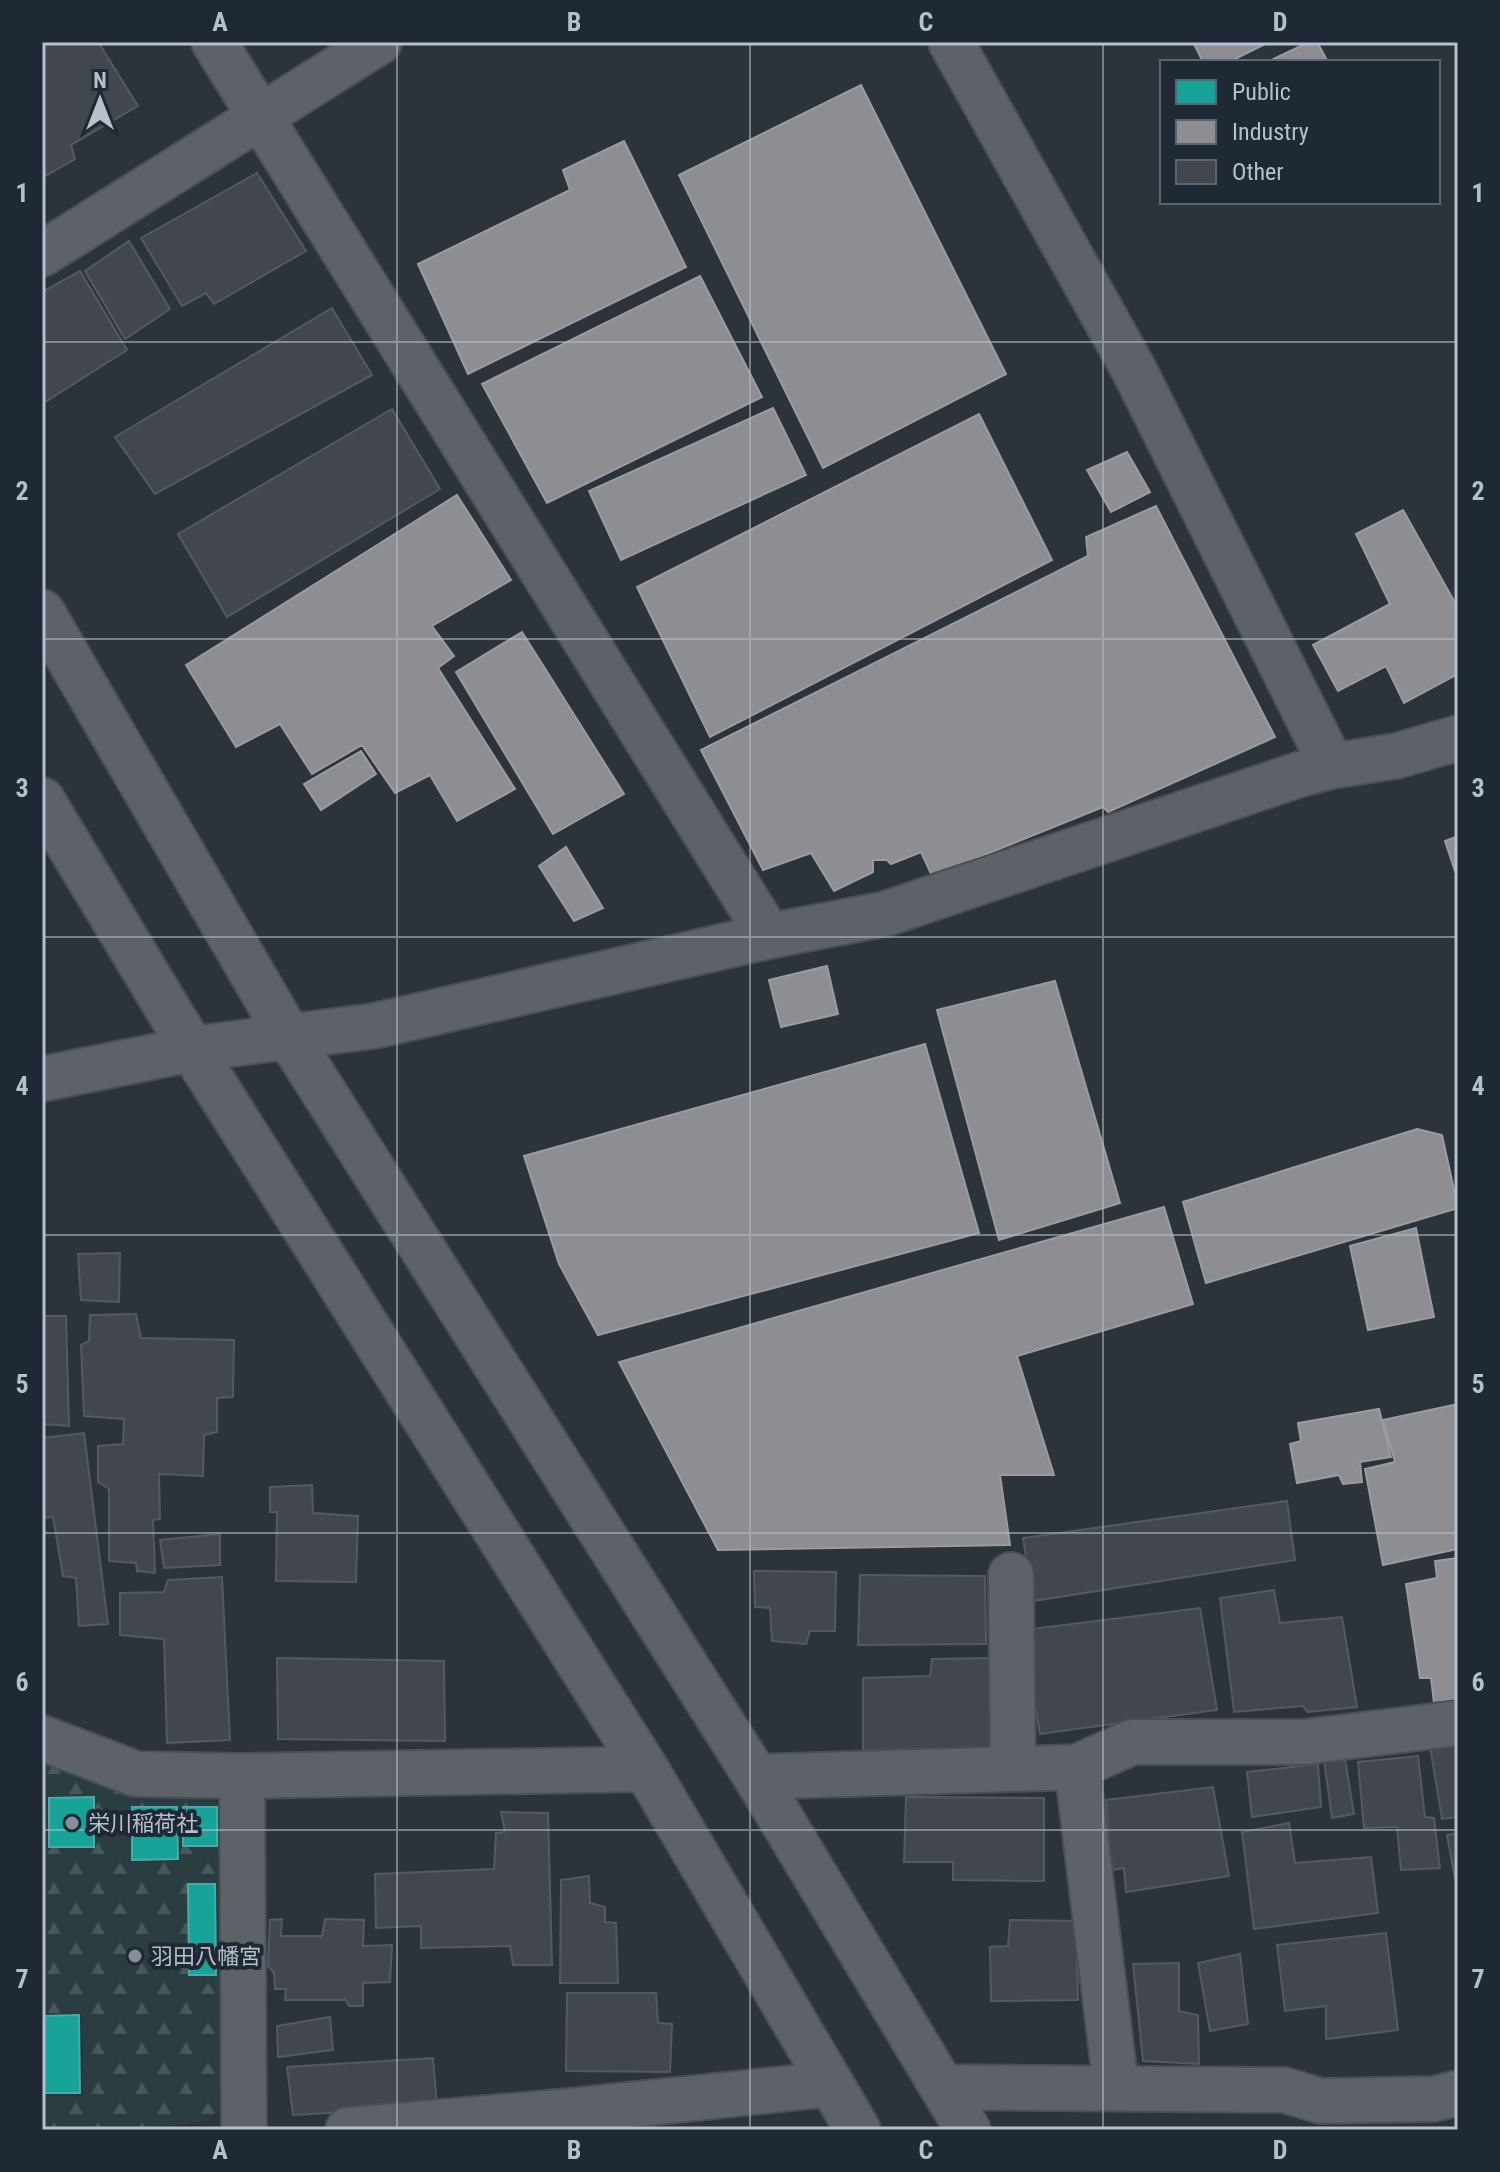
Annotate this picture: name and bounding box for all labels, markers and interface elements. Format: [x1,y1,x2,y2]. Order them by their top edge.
text: A [212,7,228,37]
text: B [567,7,581,37]
text: C [919,7,934,37]
text: D [1273,7,1287,37]
north arrow [60,60,140,140]
legend [1160,60,1440,204]
text: N [93,68,107,93]
text: Public [1232,78,1291,106]
text: Industry [1232,118,1309,146]
text: Other [1232,158,1284,186]
text: 1 [15,178,29,208]
text: 1 [1471,178,1485,208]
text: 2 [15,476,29,506]
text: 2 [1471,476,1485,506]
text: 3 [15,773,29,803]
text: 3 [1471,773,1485,803]
text: 4 [15,1071,29,1101]
text: 4 [1471,1071,1485,1101]
text: 5 [15,1369,29,1399]
text: 5 [1471,1369,1485,1399]
text: 6 [15,1667,29,1697]
text: 6 [1471,1667,1485,1697]
place label: 栄川稲荷社 [88,1811,198,1836]
marker: 栄川稲荷社 [63,1814,81,1832]
place label: 羽田八幡宮 [151,1944,261,1969]
marker: 羽田八幡宮 [126,1947,144,1965]
text: 7 [15,1964,29,1994]
text: 7 [1471,1964,1485,1994]
text: A [212,2135,228,2165]
text: B [567,2135,581,2165]
text: C [919,2135,934,2165]
text: D [1273,2135,1287,2165]

